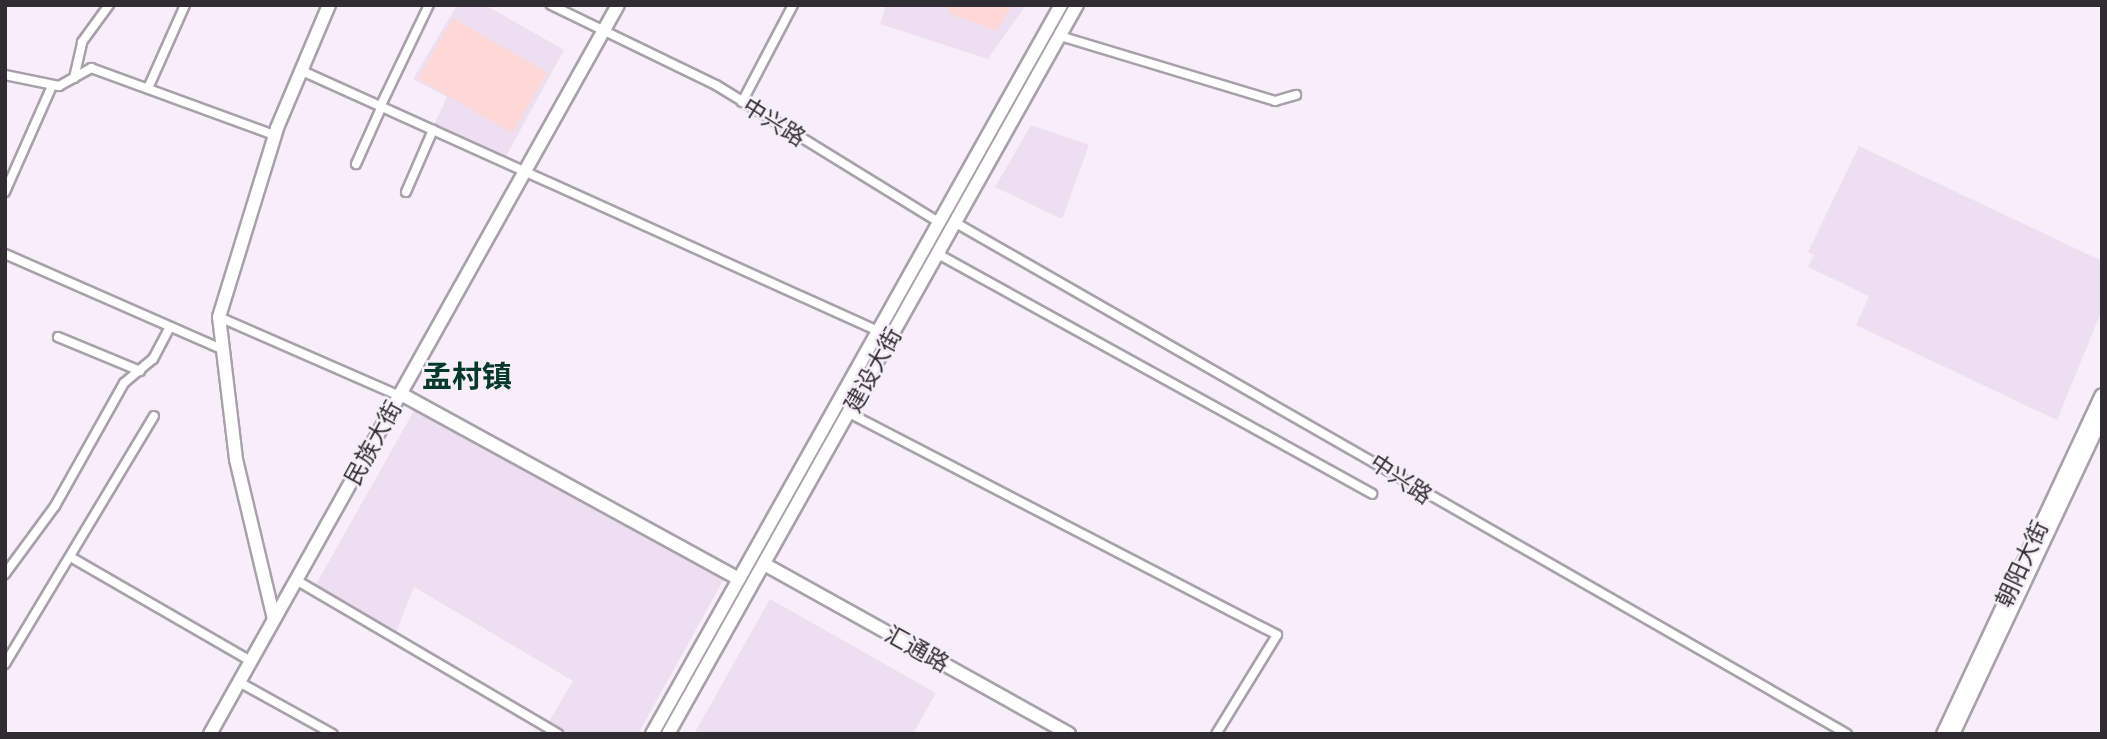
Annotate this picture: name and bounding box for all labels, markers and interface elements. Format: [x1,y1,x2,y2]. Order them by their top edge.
street label: 中兴路 [737,92,811,152]
street label: 建设大街 [839,323,907,417]
district label: 孟村镇 [422,359,512,395]
street label: 民族大街 [339,396,407,490]
street label: 中兴路 [1365,448,1437,510]
street label: 朝阳大街 [1990,516,2054,612]
street label: 汇通路 [880,620,954,678]

